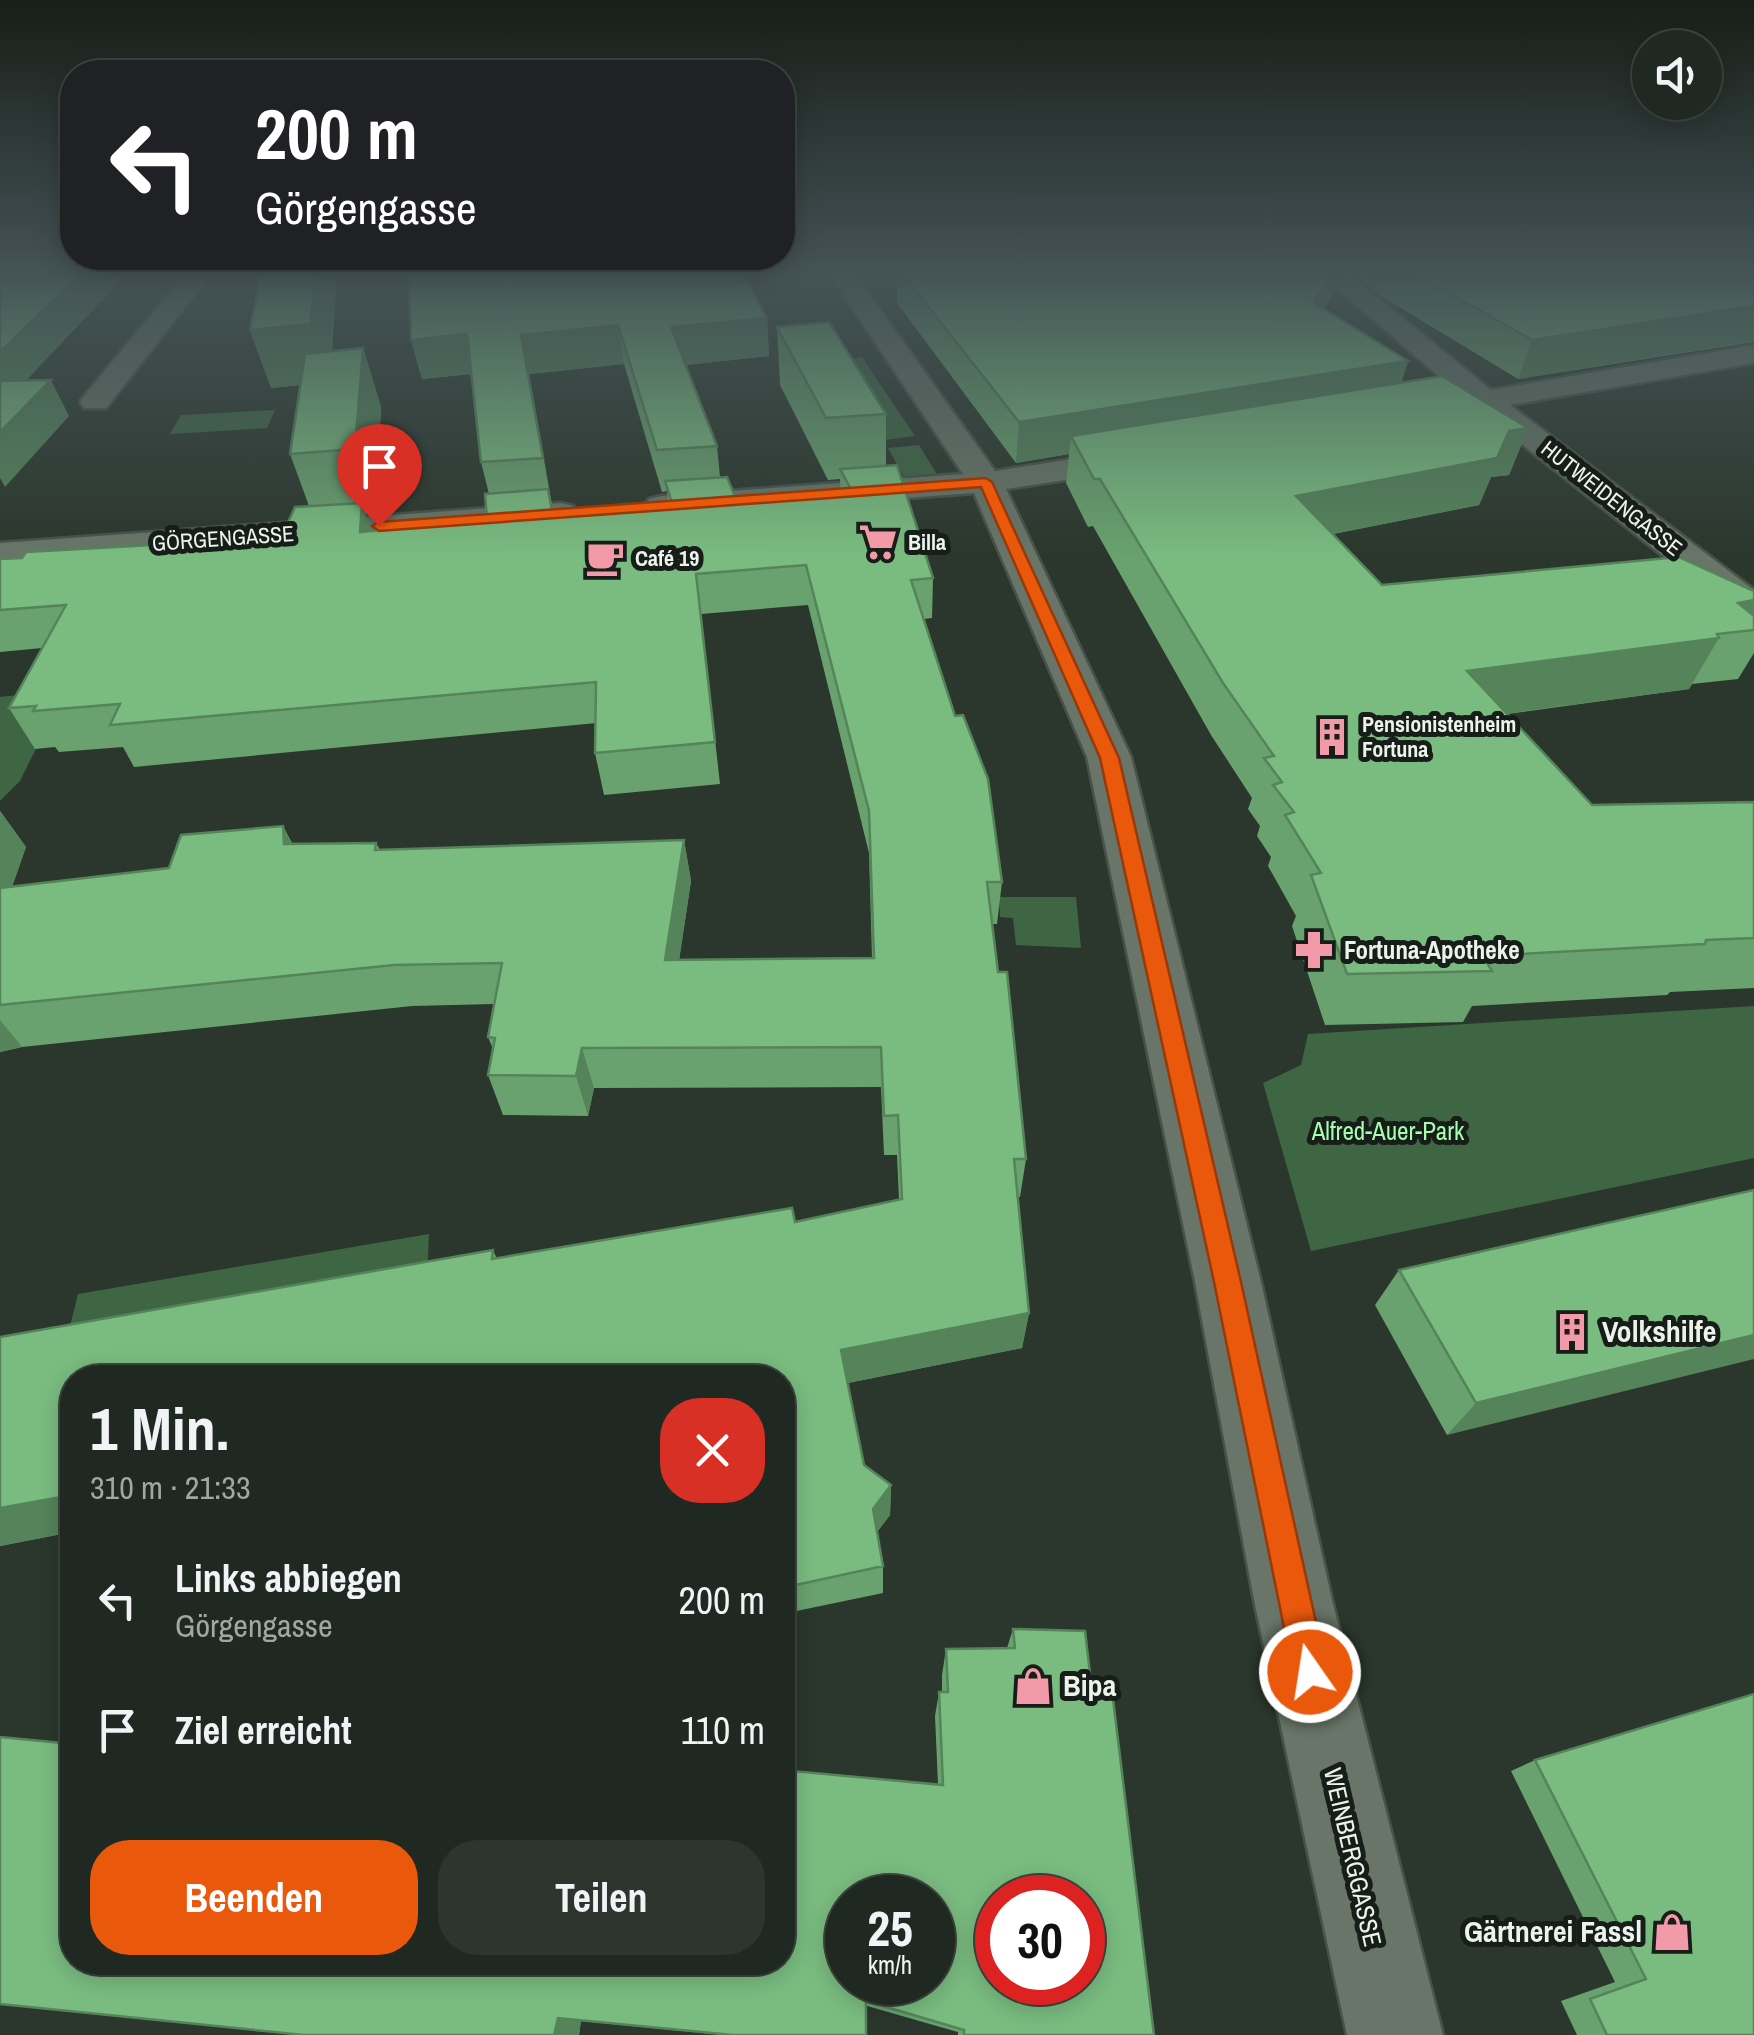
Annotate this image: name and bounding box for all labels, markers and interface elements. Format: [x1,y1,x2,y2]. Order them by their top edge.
map controls [1632,30,1722,120]
button: sound [1632,30,1722,120]
text: 200 m [255,87,418,181]
icon: left [90,100,220,230]
text: Görgengasse [255,177,477,238]
pin [337,424,422,527]
street label: HUTWEIDENGASSE [1535,433,1689,563]
icon: arrive [352,439,407,494]
street label: GÖRGENGASSE [151,518,295,558]
supermarket icon: Billa [857,521,899,563]
place label: Billa [908,527,946,557]
cafe icon: Café 19 [584,537,626,579]
place label: Café 19 [635,543,699,573]
place label: Pensionistenheim Fortuna [1362,709,1516,764]
building icon: Pensionistenheim Fortuna [1311,716,1353,758]
pharmacy icon: Fortuna-Apotheke [1293,929,1335,971]
place label: Fortuna-Apotheke [1344,933,1520,967]
park label: Alfred-Auer-Park [1311,1114,1465,1148]
building icon: Volkshilfe [1551,1311,1593,1353]
place label: Volkshilfe [1602,1311,1716,1351]
text: 1 Min. [90,1388,229,1469]
button: close [660,1398,765,1503]
text: 310 m · 21:33 [90,1466,250,1509]
text: Links abbiegen [175,1553,402,1604]
icon: left [90,1573,145,1628]
text: 200 m [678,1575,765,1626]
text: Görgengasse [175,1604,333,1647]
position arrow [1258,1620,1362,1724]
shop icon: Bipa [1012,1665,1054,1707]
place label: Bipa [1063,1665,1117,1705]
icon: arrive [90,1703,145,1758]
text: Ziel erreicht [175,1705,352,1756]
text: 110 m [681,1705,765,1756]
street label: WEINBERGGASSE [1316,1764,1390,1950]
button: Beenden [90,1840,418,1955]
button: Teilen [438,1840,765,1955]
speed limit sign: 30 [975,1875,1105,2005]
text: 25 [867,1894,913,1962]
place label: Gärtnerei Fassl [1464,1911,1642,1951]
shop icon: Gärtnerei Fassl [1651,1911,1693,1953]
text: km/h [868,1948,912,1982]

